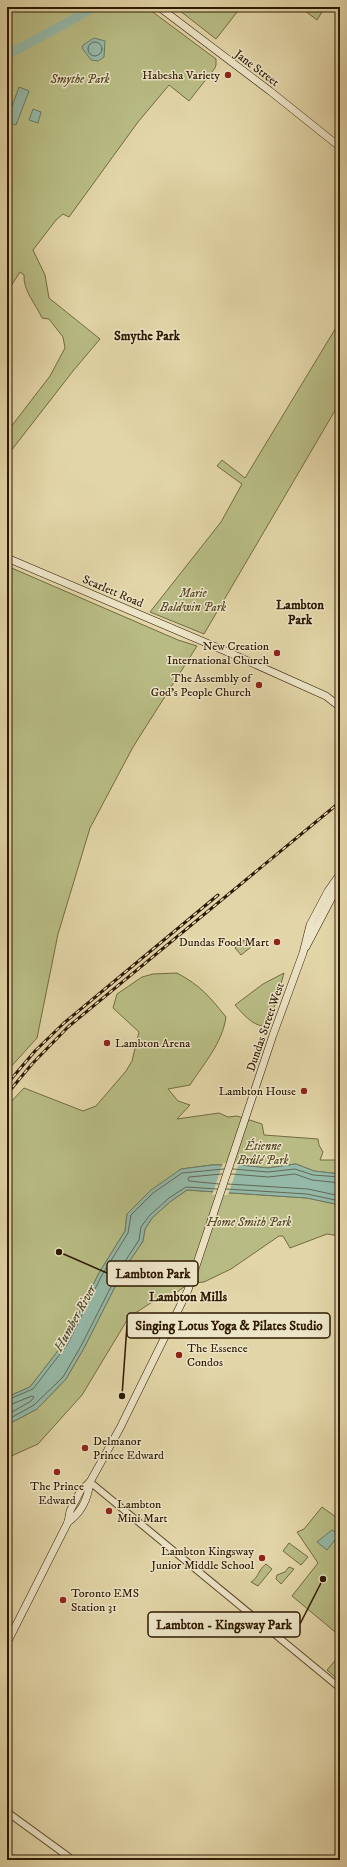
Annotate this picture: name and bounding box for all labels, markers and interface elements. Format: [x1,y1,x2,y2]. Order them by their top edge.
street label: Jane Street [231,46,282,90]
place label: Habesha Variety [142,68,220,83]
marker: Habesha Variety [223,70,233,80]
park label: Smythe Park [49,72,110,87]
district label: Smythe Park [114,328,181,345]
street label: Scarlett Road [80,572,145,611]
park label: Marie Baldwin Park [159,586,226,615]
district label: Lambton Park [276,597,324,628]
place label: New Creation International Church [167,639,270,668]
marker: New Creation International Church [272,648,282,658]
place label: The Assembly of God's People Church [151,671,253,700]
marker: The Assembly of God's People Church [254,680,264,690]
place label: Dundas Food Mart [179,935,269,950]
marker: Dundas Food Mart [272,937,282,947]
street label: Dundas Street West [243,981,288,1073]
place label: Lambton Arena [115,1036,191,1051]
marker: Lambton Arena [102,1038,112,1048]
place label: Lambton House [219,1084,296,1099]
marker: Lambton House [299,1086,309,1096]
park label: Étienne Brûlé Park [236,1138,289,1168]
park label: Home Smith Park [206,1215,291,1230]
callout: Lambton Park [107,1261,198,1286]
text: Lambton Park [115,1266,191,1282]
water label: Humber River [50,1281,100,1355]
district label: Lambton Mills [149,1289,228,1305]
callout: Singing Lotus Yoga & Pilates Studio [127,1313,330,1338]
text: Singing Lotus Yoga & Pilates Studio [135,1318,323,1335]
place label: The Essence Condos [187,1341,248,1370]
marker: The Essence Condos [174,1350,184,1360]
place label: Delmanor Prince Edward [93,1434,164,1463]
marker: Delmanor Prince Edward [80,1443,90,1453]
marker: The Prince Edward [52,1467,62,1477]
place label: The Prince Edward [30,1479,84,1508]
place label: Lambton Mini Mart [117,1497,168,1526]
marker: Lambton Mini Mart [104,1506,114,1516]
place label: Lambton Kingsway Junior Middle School [150,1544,254,1573]
marker: Lambton Kingsway Junior Middle School [257,1553,267,1563]
place label: Toronto EMS Station 31 [71,1586,139,1615]
marker: Toronto EMS Station 31 [58,1595,68,1605]
callout: Lambton - Kingsway Park [148,1612,300,1637]
text: Lambton - Kingsway Park [156,1617,292,1634]

